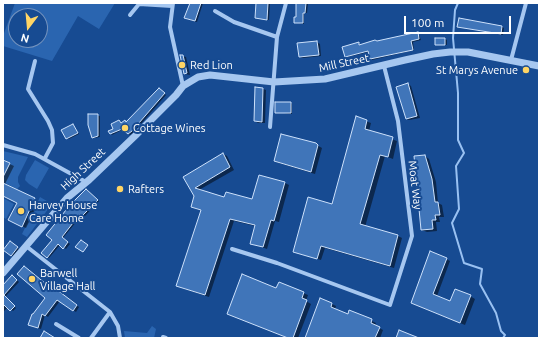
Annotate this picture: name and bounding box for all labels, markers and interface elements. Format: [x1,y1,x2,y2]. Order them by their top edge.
north arrow [8,8,48,48]
scale bar [406,8,513,34]
text: 100 m [411,16,444,29]
text: N [19,32,31,45]
street label: Mill Street [318,51,370,75]
place label: Red Lion [190,58,233,72]
marker: Red Lion [177,60,187,70]
place label: St Marys Avenue [436,63,518,77]
marker: St Marys Avenue [521,65,531,75]
place label: Cottage Wines [133,121,206,135]
marker: Cottage Wines [120,123,130,133]
street label: High Street [58,145,108,193]
street label: Moat Way [405,160,425,210]
place label: Rafters [128,182,164,196]
marker: Rafters [115,184,125,194]
place label: Harvey House Care Home [29,198,97,224]
marker: Harvey House Care Home [16,206,26,216]
place label: Barwell Village Hall [40,266,95,292]
marker: Barwell Village Hall [27,274,37,284]

